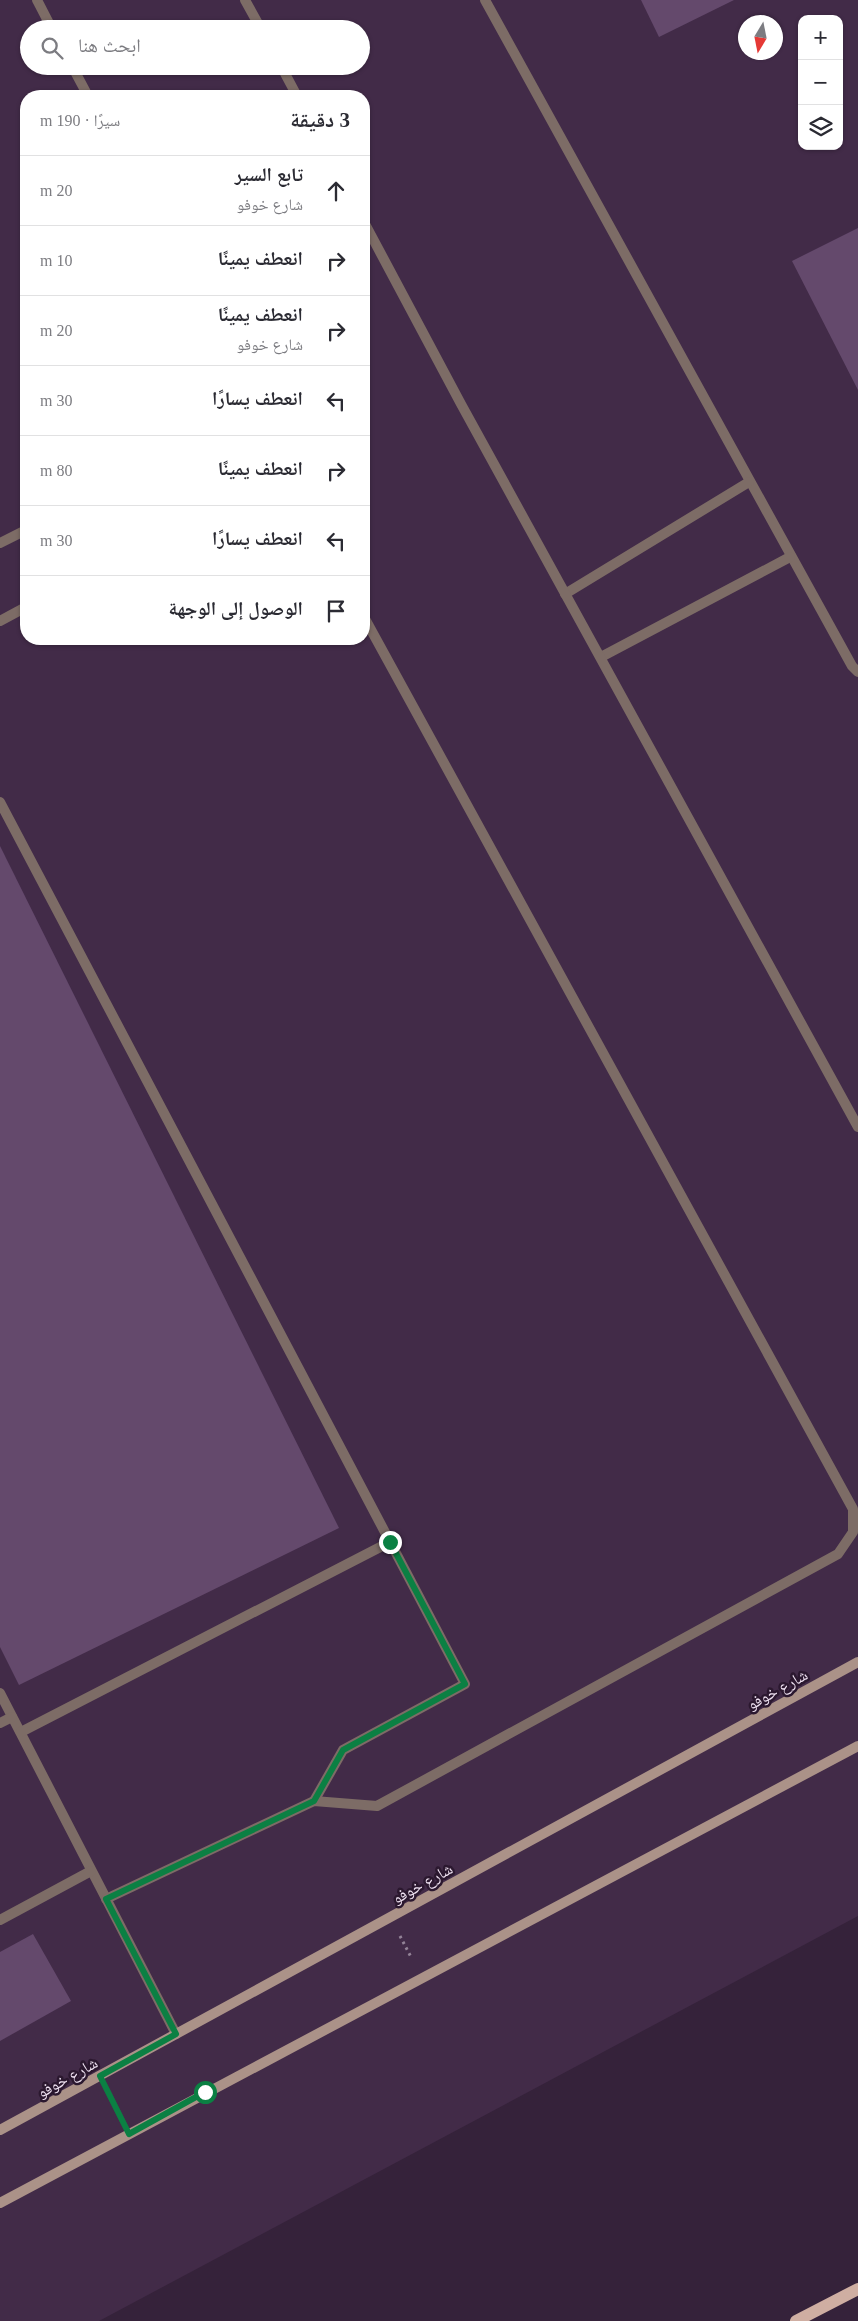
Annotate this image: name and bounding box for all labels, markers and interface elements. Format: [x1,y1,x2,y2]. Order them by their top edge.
north arrow [738,15,783,60]
map controls [798,15,843,150]
button: + [798,15,843,60]
search box [20,20,370,75]
icon: search [38,34,66,62]
text: ابحث هنا [78,35,141,56]
button: − [798,60,843,105]
button: layers [798,105,843,150]
text: 3 دقيقة [290,108,350,132]
text: سيرًا · 190 m [40,112,120,129]
text: تابع السير [235,164,303,185]
icon: ahead [322,177,350,205]
text: 20 m [40,182,72,199]
text: شارع خوفو [237,196,303,213]
icon: right [322,247,350,275]
text: انعطف يمينًا [218,248,303,269]
text: 10 m [40,252,72,269]
text: انعطف يمينًا [218,304,303,325]
icon: right [322,317,350,345]
text: 20 m [40,322,72,339]
text: شارع خوفو [237,336,303,353]
icon: left [322,387,350,415]
text: انعطف يسارًا [212,388,303,409]
text: 30 m [40,392,72,409]
icon: right [322,457,350,485]
text: انعطف يمينًا [218,458,303,479]
text: 80 m [40,462,72,479]
icon: left [322,527,350,555]
text: انعطف يسارًا [212,528,303,549]
text: 30 m [40,532,72,549]
icon: arrive [322,597,350,625]
text: الوصول إلى الوجهة [169,598,303,619]
route end [379,1531,402,1554]
street label: شارع خوفو [744,1666,811,1715]
street label: شارع خوفو [389,1860,456,1909]
street label: شارع خوفو [34,2054,101,2103]
route start [194,2081,217,2104]

